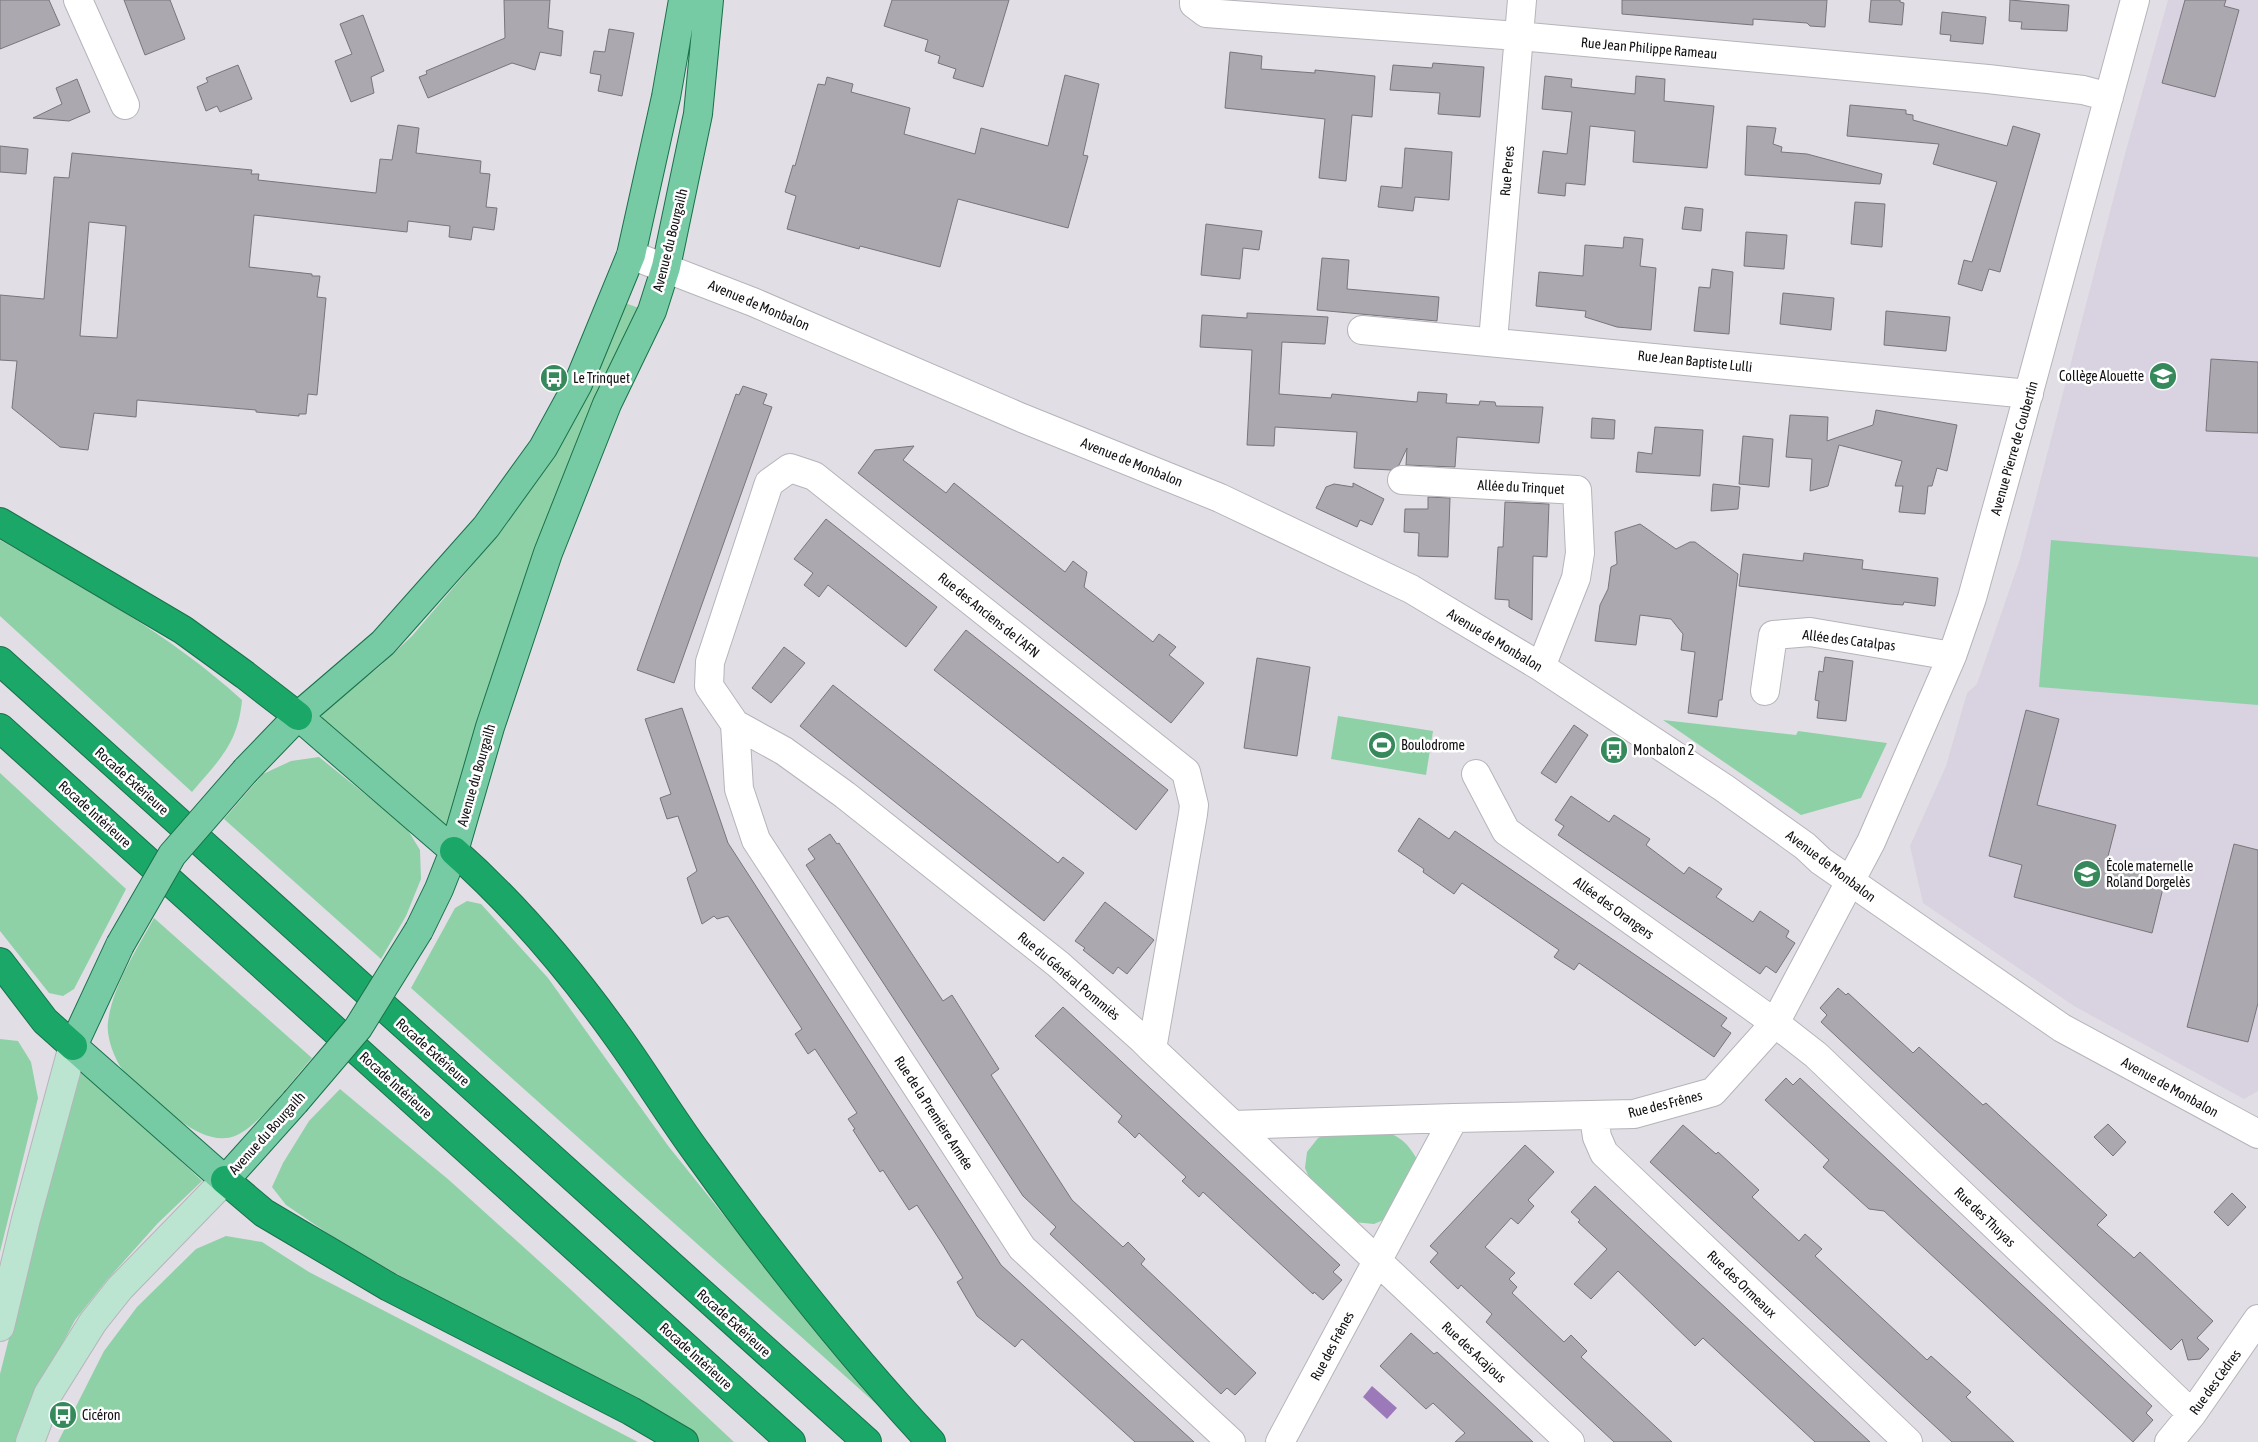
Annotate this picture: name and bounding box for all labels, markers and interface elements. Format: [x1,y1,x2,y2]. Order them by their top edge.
street label: Rue Jean Philippe Rameau [1580,34,1718,62]
street label: Rue Peres [1497,145,1517,197]
street label: Avenue du Bourgailh [649,187,691,293]
street label: Avenue de Monbalon [706,276,812,334]
street label: Rue Jean Baptiste Lulli [1637,347,1753,375]
school or university icon: Collège Alouette [2148,361,2178,391]
bus stop icon: Le Trinquet [539,363,569,393]
place label: Collège Alouette [2059,368,2144,384]
place label: Le Trinquet [573,370,630,386]
street label: Avenue Pierre de Coubertin [1987,379,2041,517]
street label: Avenue de Monbalon [1079,434,1185,490]
street label: Allée du Trinquet [1477,477,1565,497]
street label: Rue des Anciens de l'AFN [935,569,1043,661]
street label: Avenue de Monbalon [1444,605,1546,675]
street label: Allée des Catalpas [1802,626,1897,654]
street label: Avenue du Bourgailh [454,722,498,828]
sports icon: Boulodrome [1367,730,1397,760]
bus stop icon: Monbalon 2 [1599,735,1629,765]
place label: Boulodrome [1401,737,1465,753]
place label: Monbalon 2 [1633,742,1694,758]
street label: Rocade Extérieure [92,744,172,818]
street label: Rocade Intérieure [56,777,134,851]
street label: Avenue de Monbalon [1783,827,1879,905]
place label: École maternelle Roland Dorgelès [2106,858,2193,890]
school or university icon: École maternelle Roland Dorgelès [2072,859,2102,889]
street label: Allée des Orangers [1571,874,1657,942]
street label: Rue du Général Pommiès [1015,929,1123,1023]
street label: Rocade Extérieure [393,1015,473,1089]
street label: Rocade Intérieure [357,1048,435,1122]
street label: Rue de la Première Armée [891,1053,977,1173]
street label: Avenue de Monbalon [2119,1054,2221,1120]
street label: Rue des Frênes [1626,1087,1704,1121]
street label: Avenue du Bourgailh [226,1088,308,1178]
street label: Rue des Thuyas [1951,1184,2019,1250]
street label: Rue des Ormeaux [1704,1247,1780,1321]
street label: Rocade Extérieure [694,1286,774,1360]
street label: Rue des Frênes [1307,1309,1357,1383]
street label: Rue des Acajous [1439,1318,1509,1386]
street label: Rocade Intérieure [657,1319,735,1393]
street label: Rue des Cèdres [2186,1346,2244,1418]
bus stop icon: Cicéron [48,1400,78,1430]
place label: Cicéron [82,1407,121,1423]

